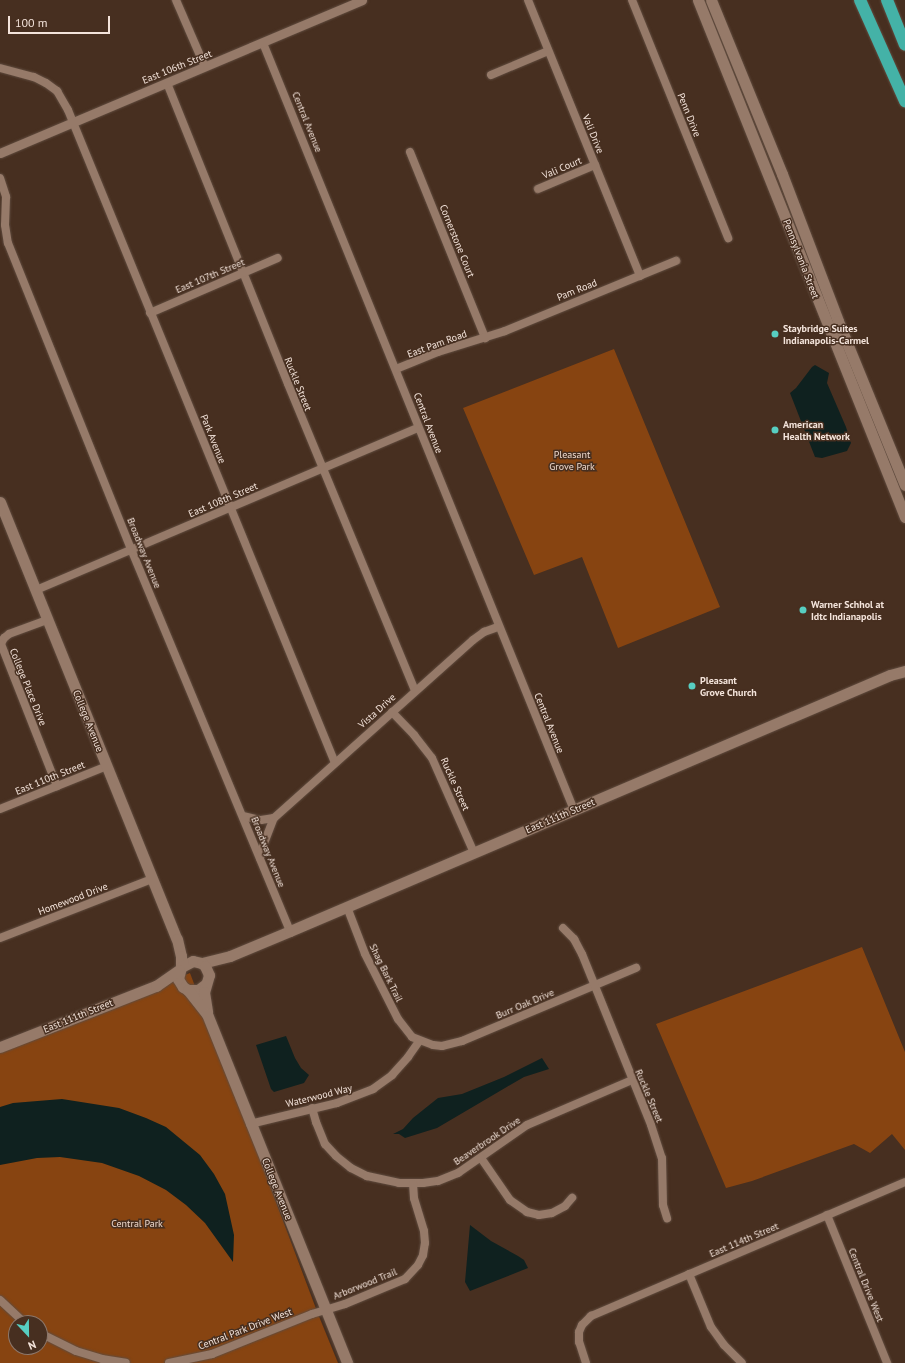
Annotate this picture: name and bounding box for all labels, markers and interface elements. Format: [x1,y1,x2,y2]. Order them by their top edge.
scale bar [10,8,112,34]
text: 100 m [15,15,48,30]
street label: East 106th Street [140,48,214,86]
street label: Central Avenue [289,90,325,154]
street label: Penn Drive [675,91,703,139]
street label: Vali Drive [580,113,606,155]
street label: Vali Court [541,154,583,182]
street label: Cornerstone Court [437,203,477,279]
street label: Pennsylvania Street [780,218,822,300]
street label: East 107th Street [174,256,246,296]
street label: Pam Road [555,277,599,303]
place label: Staybridge Suites Indianapolis-Carmel [783,322,869,346]
street label: East Pam Road [405,328,469,360]
marker: Staybridge Suites Indianapolis-Carmel [770,329,780,339]
street label: Ruckle Street [282,355,314,413]
street label: Central Avenue [411,391,445,455]
street label: Park Avenue [198,413,228,465]
place label: American Health Network [783,418,850,442]
marker: American Health Network [770,425,780,435]
park label: Pleasant Grove Park [549,448,595,472]
street label: East 108th Street [187,480,259,520]
street label: Broadway Avenue [124,516,164,590]
place label: Warner Schhol at Idtc Indianapolis [811,598,884,622]
marker: Warner Schhol at Idtc Indianapolis [798,605,808,615]
street label: College Place Drive [7,646,49,728]
place label: Pleasant Grove Church [700,674,757,698]
marker: Pleasant Grove Church [687,681,697,691]
street label: College Avenue [70,688,106,754]
street label: Vista Drive [356,691,398,731]
street label: Central Avenue [531,691,567,755]
street label: Ruckle Street [438,756,472,812]
street label: East 110th Street [13,759,87,797]
street label: East 111th Street [524,796,596,836]
street label: Broadway Avenue [248,815,288,889]
street label: Homewood Drive [36,880,110,918]
street label: Shag Bark Trail [367,942,405,1004]
street label: Burr Oak Drive [494,986,556,1022]
street label: East 111th Street [41,997,115,1035]
street label: Ruckle Street [632,1068,666,1124]
street label: Waterwood Way [285,1082,353,1110]
street label: Beaverbrook Drive [451,1114,523,1168]
street label: College Avenue [259,1156,295,1222]
park label: Central Park [111,1218,163,1230]
street label: East 114th Street [708,1220,780,1260]
street label: Central Drive West [846,1246,886,1324]
street label: Arborwood Trail [331,1266,399,1302]
street label: Central Park Drive West [196,1305,294,1353]
north arrow [8,1315,48,1355]
text: N [26,1337,38,1353]

